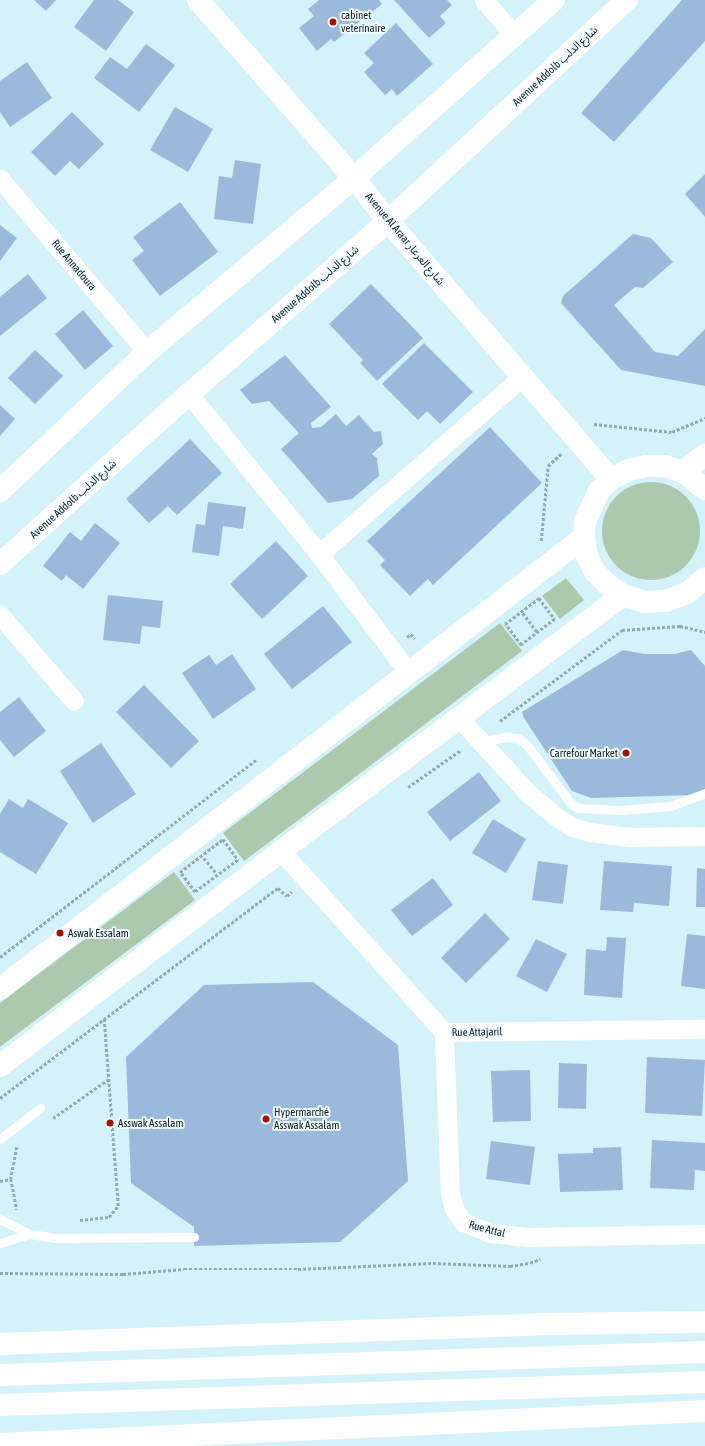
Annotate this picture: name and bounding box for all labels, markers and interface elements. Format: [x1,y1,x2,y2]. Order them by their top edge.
place label: cabinet veterinaire [341,9,385,35]
marker: cabinet veterinaire [328,17,338,27]
street label: Avenue Addolb شارع الدلب [510,23,600,109]
street label: Avenue Al Araar شارع العرعار [363,190,447,288]
street label: Rue Annadoura [49,237,99,293]
street label: Avenue Addolb شارع الدلب [269,242,361,326]
street label: Avenue Addolb شارع الدلب [27,457,119,541]
place label: Carrefour Market [550,746,618,760]
marker: Carrefour Market [621,748,631,758]
place label: Aswak Essalam [68,926,129,940]
marker: Aswak Essalam [55,928,65,938]
street label: Rue Attajaril [452,1025,502,1039]
place label: Hypermarché Asswak Assalam [274,1106,339,1132]
marker: Hypermarché Asswak Assalam [261,1114,271,1124]
place label: Asswak Assalam [118,1116,183,1130]
marker: Asswak Assalam [105,1118,115,1128]
street label: Rue Attal [467,1218,507,1240]

